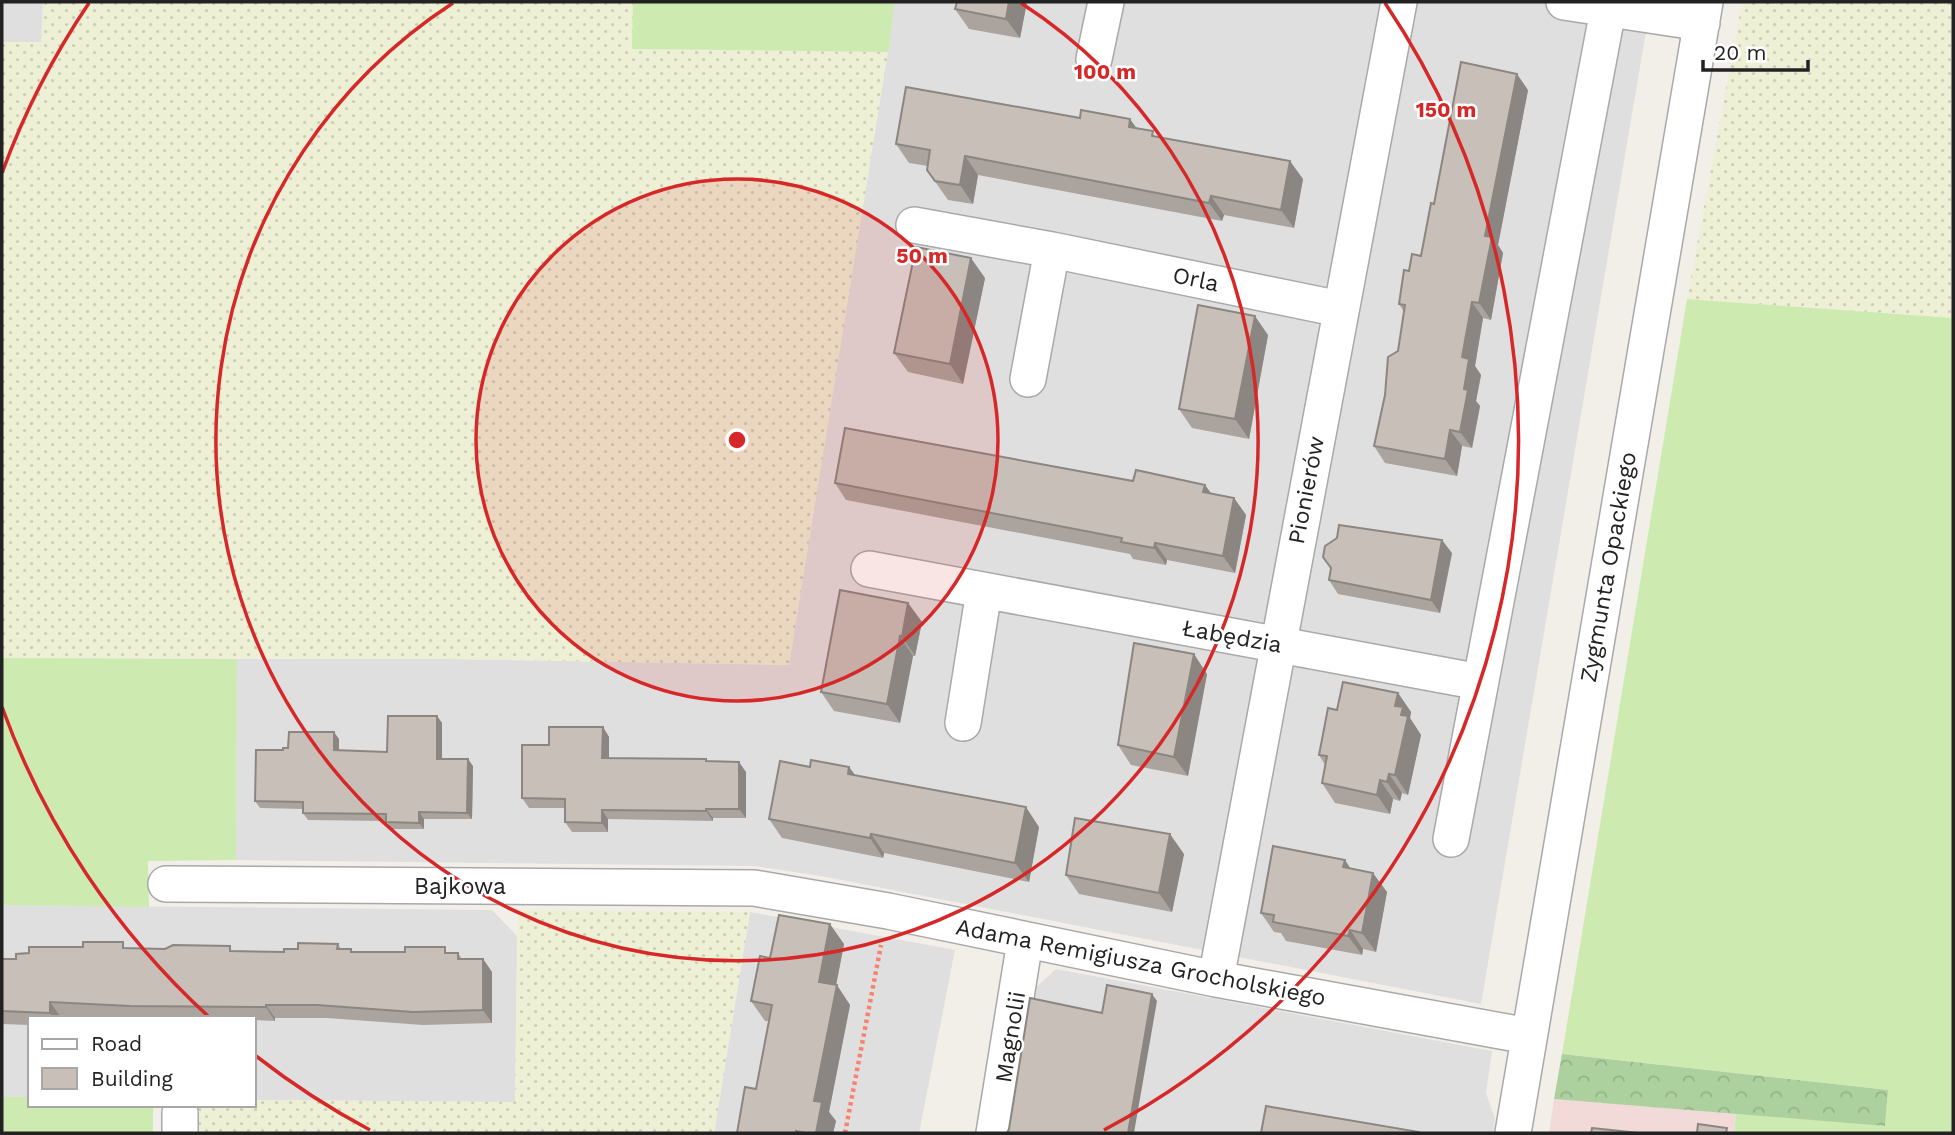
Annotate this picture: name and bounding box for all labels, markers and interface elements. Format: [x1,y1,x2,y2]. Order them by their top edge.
scale bar [1703,28,1808,72]
text: 20 m [1714,40,1766,65]
text: 100 m [1074,59,1136,84]
text: 150 m [1416,97,1476,122]
text: 50 m [896,243,948,268]
street label: Orla [1170,261,1221,298]
centre of rings [725,428,749,452]
street label: Pionierów [1283,434,1330,546]
street label: Zygmunta Opackiego [1575,450,1642,684]
street label: Łabędzia [1180,614,1284,659]
street label: Bajkowa [414,873,506,900]
street label: Adama Remigiusza Grocholskiego [954,913,1328,1012]
street label: Magnolii [990,989,1031,1085]
legend [28,1016,256,1107]
text: Road [91,1031,142,1056]
text: Building [91,1066,173,1091]

